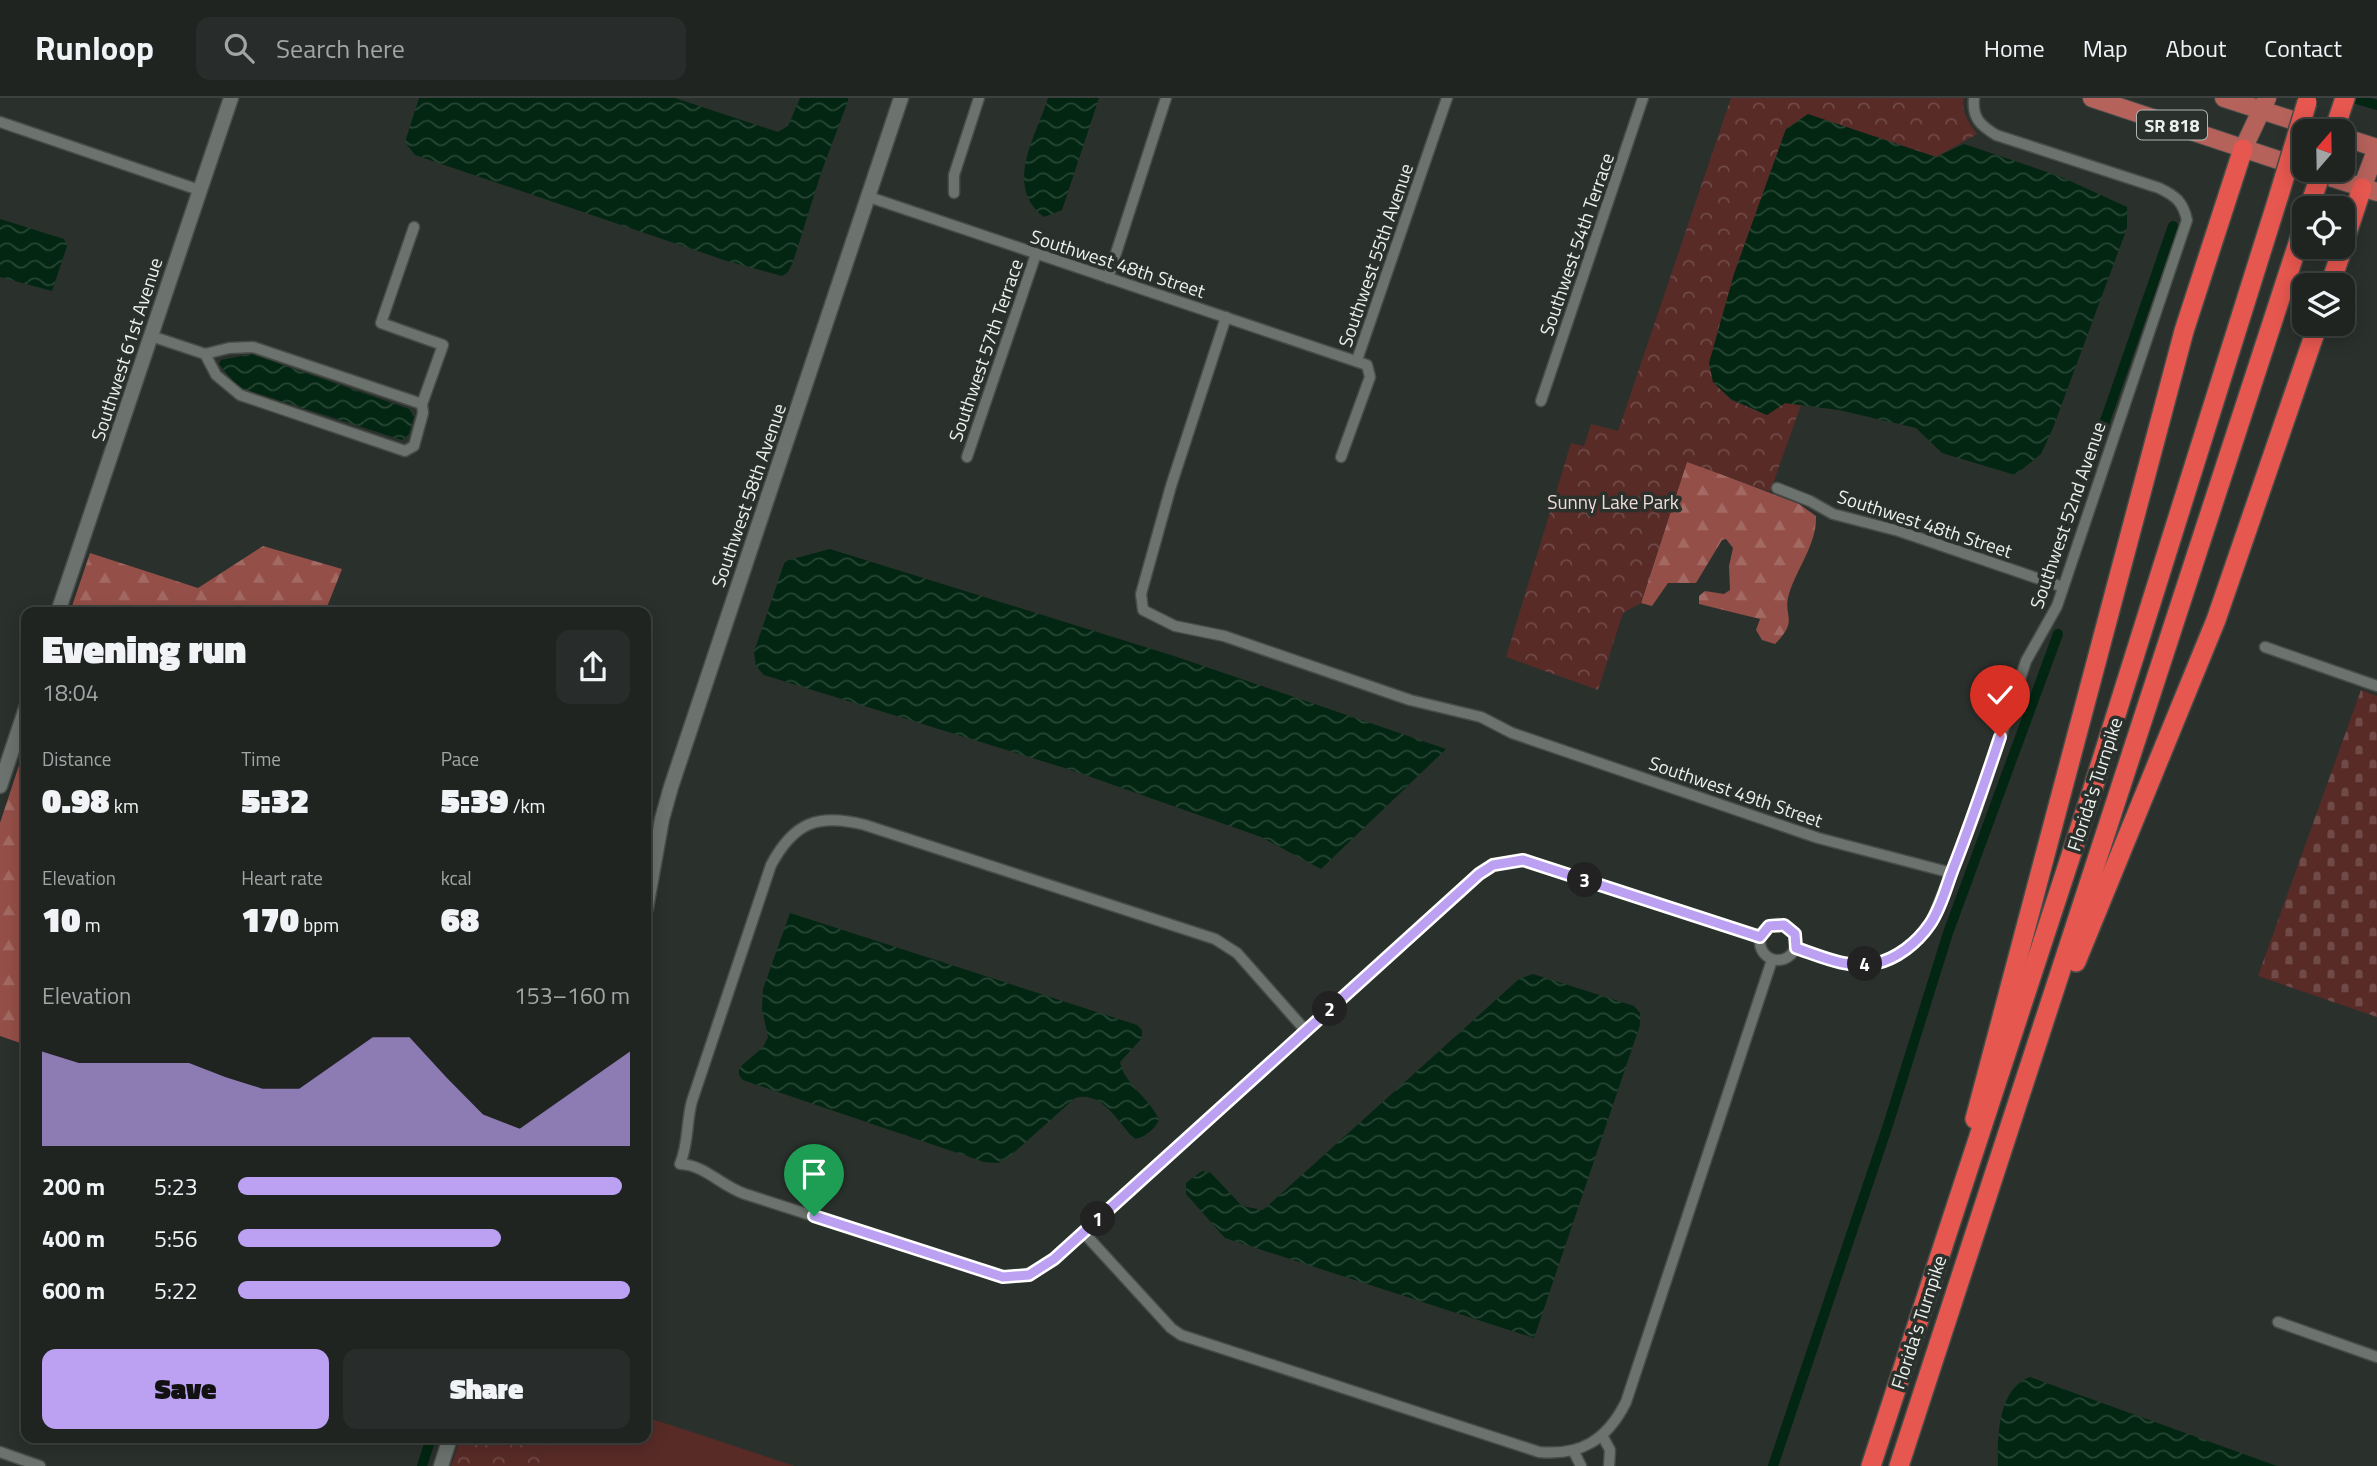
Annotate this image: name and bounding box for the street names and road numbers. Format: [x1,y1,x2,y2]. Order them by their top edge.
road number: SR 818 [2137,110,2207,140]
street label: Southwest 54th Terrace [1531,149,1621,339]
street label: Southwest 55th Avenue [1330,159,1420,351]
street label: Southwest 48th Street [1027,221,1209,305]
street label: Southwest 61st Avenue [83,254,169,444]
street label: Southwest 57th Terrace [940,255,1030,445]
street label: Southwest 58th Avenue [703,399,793,591]
street label: Southwest 52nd Avenue [2021,418,2113,612]
street label: Southwest 48th Street [1834,481,2016,565]
street label: Florida's Turnpike [2059,713,2129,855]
street label: Southwest 49th Street [1645,748,1827,834]
street label: Florida's Turnpike [1883,1251,1953,1393]

